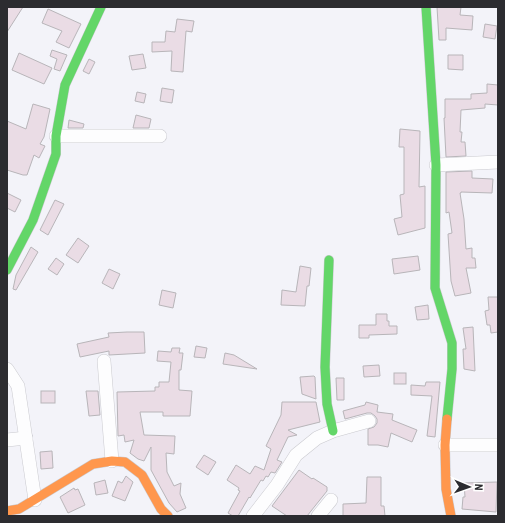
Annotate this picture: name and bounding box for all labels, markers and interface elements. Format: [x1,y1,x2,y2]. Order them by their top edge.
north arrow [449,467,489,507]
text: N [472,484,485,491]

